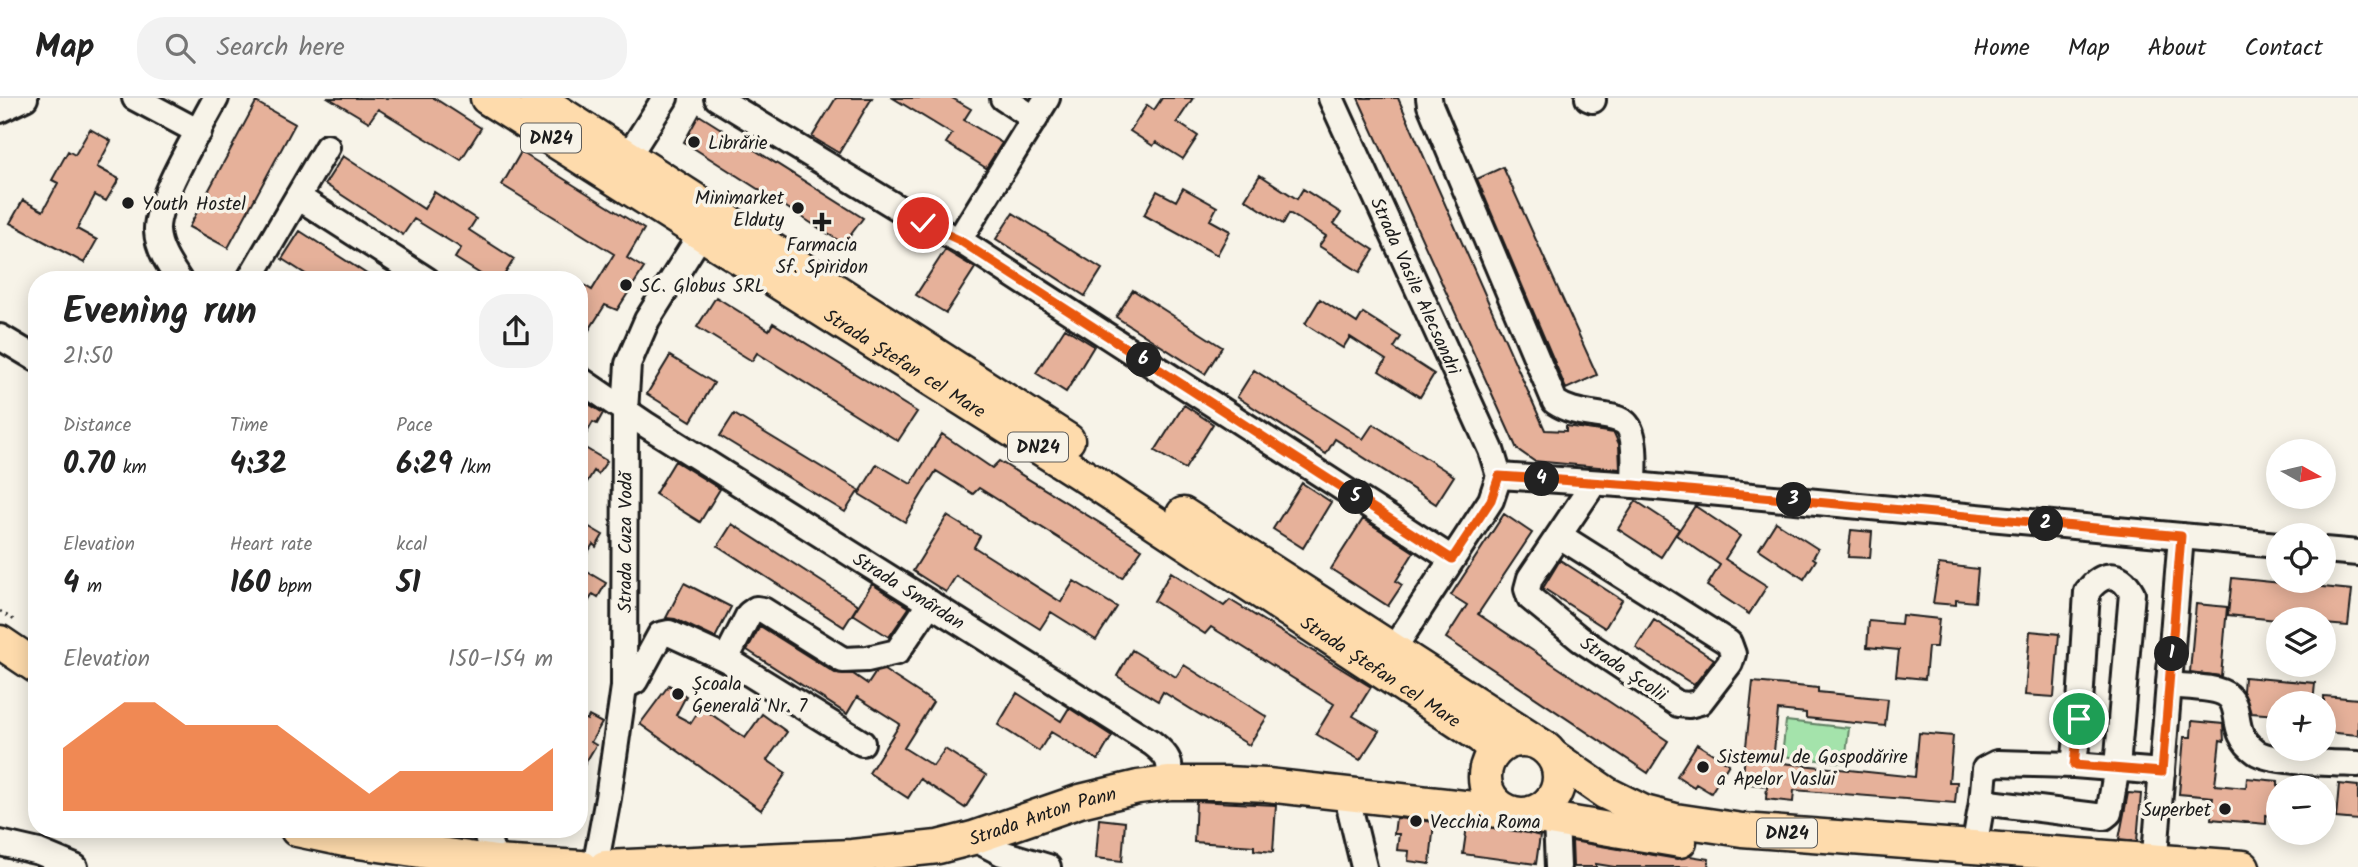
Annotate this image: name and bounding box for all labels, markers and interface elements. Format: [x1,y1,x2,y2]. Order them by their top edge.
search box [137,17,627,80]
text: Map [35,22,95,75]
text: Search here [217,27,345,69]
icon: search [161,29,199,67]
text: Home [1973,29,2030,68]
text: Map [2068,29,2110,68]
text: About [2148,29,2206,68]
text: Contact [2244,29,2323,68]
road number: DN24 [521,124,581,153]
place label: Librărie [708,129,768,159]
marker: Librărie [686,134,702,150]
place label: Minimarket Elduty [695,184,785,236]
place label: Youth Hostel [142,190,246,220]
pin [893,193,953,253]
street label: Strada Vasile Alecsandri [1361,193,1468,381]
marker: Youth Hostel [120,195,136,211]
marker: Minimarket Elduty [790,200,806,216]
icon: check [904,204,942,242]
marker: Farmacia Sf. Spiridon [814,214,830,230]
place label: Farmacia Sf. Spiridon [776,231,868,283]
place label: SC. Globus SRL [640,272,765,302]
marker: SC. Globus SRL [618,277,634,293]
text: Evening run [63,283,257,343]
button: share [479,294,553,368]
street label: Strada Ștefan cel Mare [817,302,991,427]
text: 21:50 [63,339,113,375]
pin: 6 [1126,342,1162,378]
text: 6 [1138,344,1149,374]
text: Distance [63,411,131,441]
text: Time [230,411,268,441]
text: Pace [396,411,433,441]
road number: DN24 [1008,432,1068,461]
north arrow [2266,439,2336,509]
map controls [2266,439,2336,845]
text: 0.70 [63,441,115,489]
text: 4:32 [230,441,287,489]
text: 6:29 [396,441,453,489]
text: km [115,453,147,483]
text: /km [453,453,491,483]
pin: 4 [1524,462,1560,496]
text: 4 [1536,463,1547,493]
street label: Strada Cuza Vodă [611,470,642,613]
pin: 5 [1338,480,1374,514]
text: 5 [1351,481,1360,511]
pin: 3 [1776,482,1812,518]
text: 3 [1788,484,1799,514]
pin: 2 [2028,506,2064,542]
text: 2 [2040,508,2051,538]
button: locate [2266,523,2336,593]
text: Elevation [63,530,135,560]
text: Heart rate [230,530,312,560]
text: kcal [396,530,427,560]
street label: Strada Smârdan [846,545,970,639]
text: 4 [63,560,79,608]
text: 160 [230,560,270,608]
text: 51 [396,560,421,608]
text: m [79,572,102,602]
text: bpm [270,572,312,602]
button: layers [2266,607,2336,677]
street label: Strada Ștefan cel Mare [1294,609,1467,737]
street label: Strada Școlii [1573,629,1674,711]
pin: 1 [2154,636,2190,672]
text: 1 [2169,638,2174,668]
text: Elevation [63,642,150,678]
text: 150–154 m [448,642,553,678]
place label: Școala Generală Nr. 7 [692,670,809,722]
marker: Școala Generală Nr. 7 [670,686,686,702]
pin [2049,689,2109,749]
button: + [2266,691,2336,761]
icon: arrive [2060,700,2098,738]
place label: Sistemul de Gospodărire a Apelor Vaslui [1717,743,1908,795]
marker: Sistemul de Gospodărire a Apelor Vaslui [1695,759,1711,775]
button: − [2266,775,2336,845]
street label: Strada Anton Pann [965,780,1120,855]
place label: Superbet [2142,796,2212,826]
marker: Superbet [2217,801,2233,817]
place label: Vecchia Roma [1430,808,1541,838]
marker: Vecchia Roma [1408,813,1424,829]
road number: DN24 [1757,818,1817,848]

